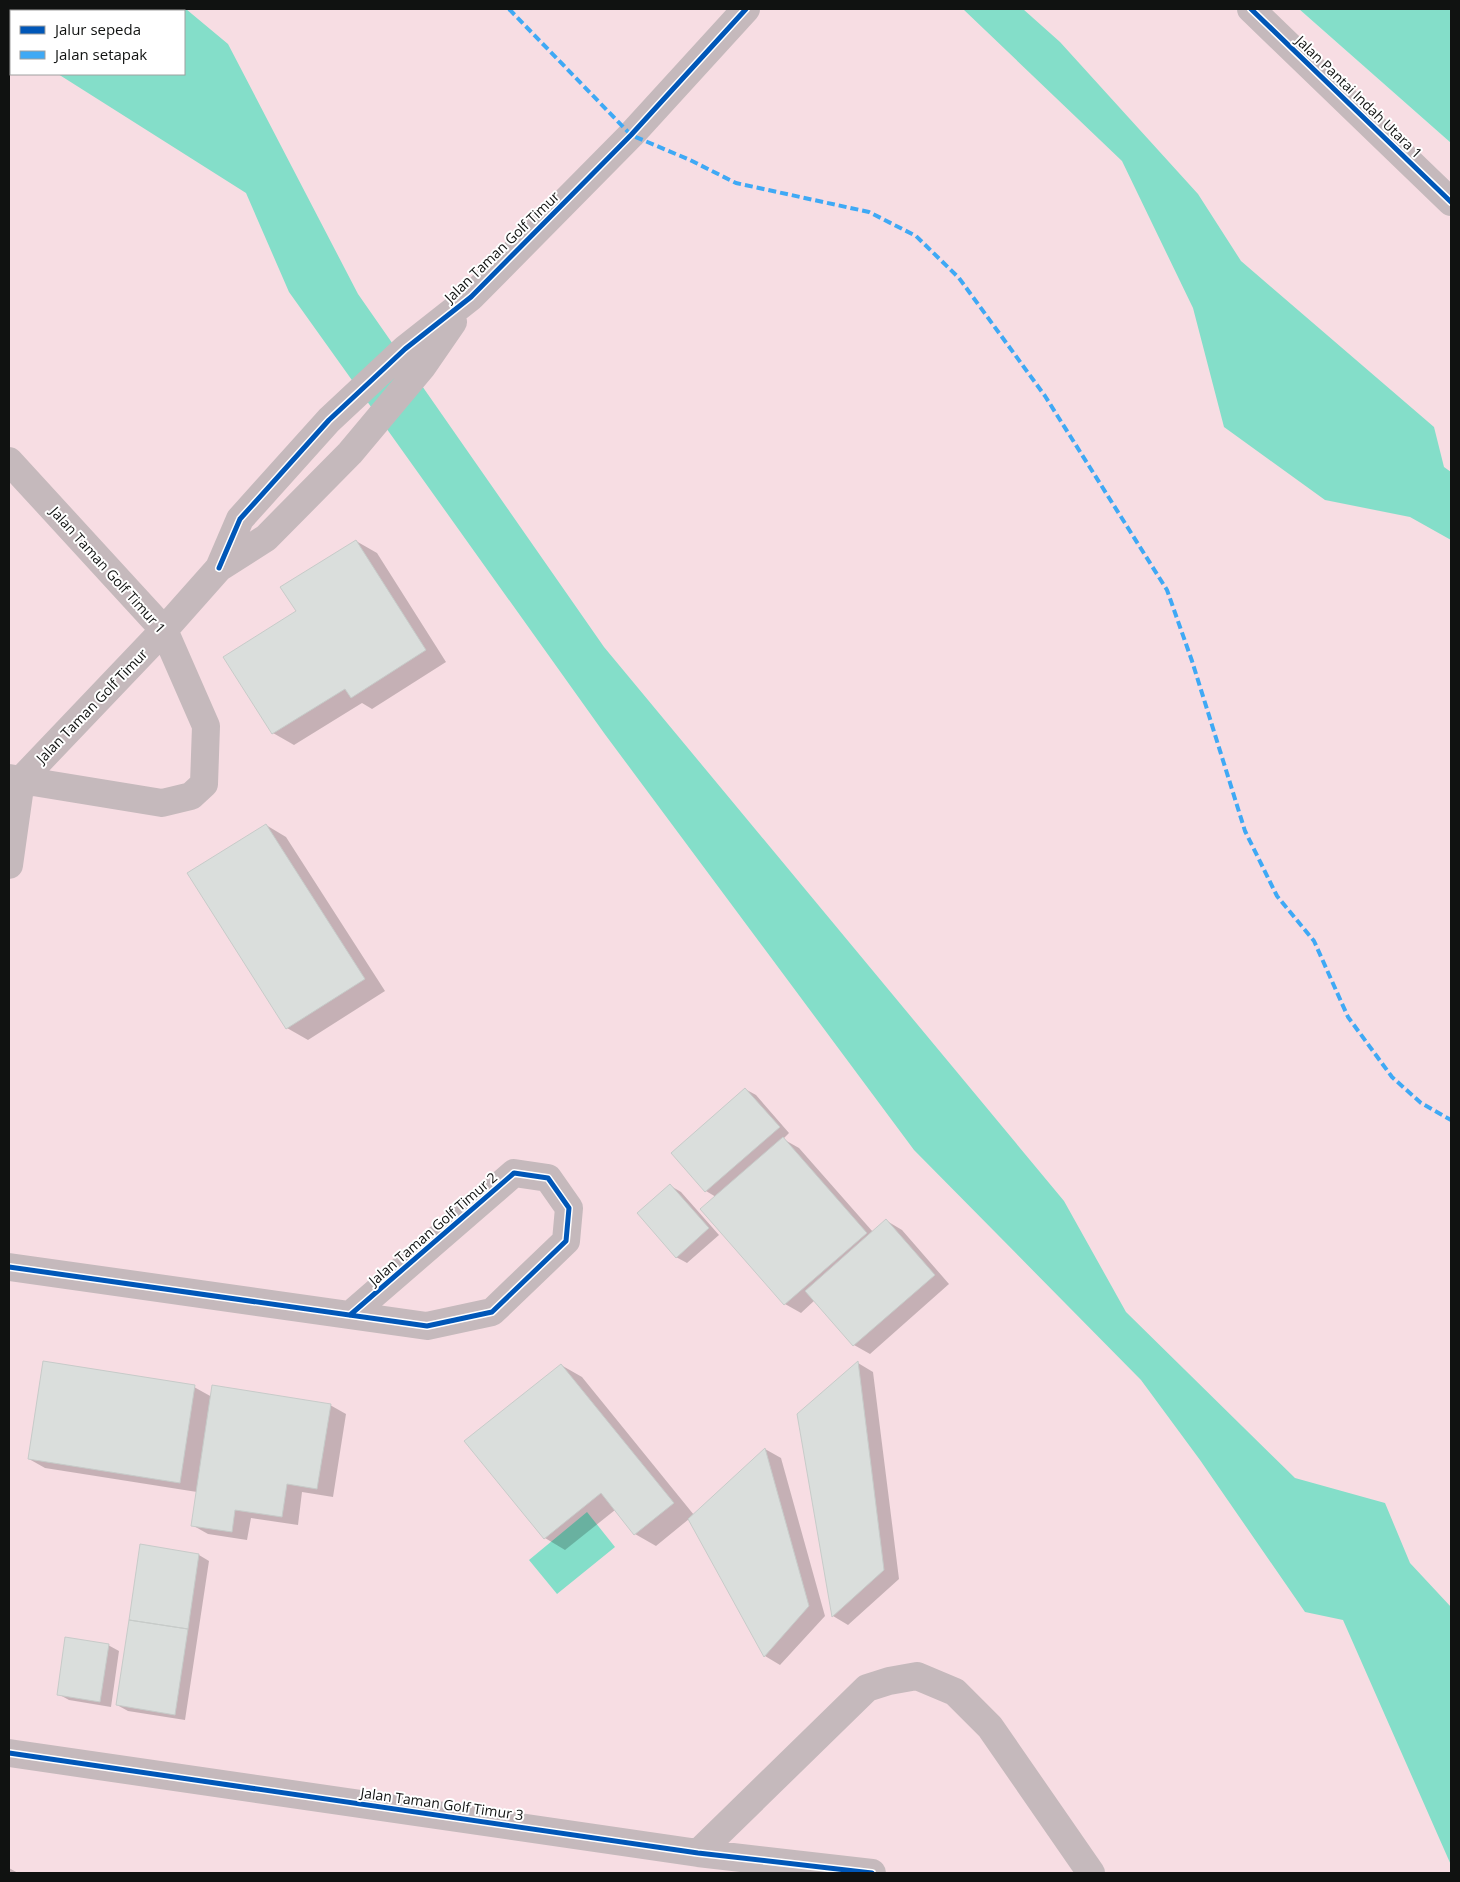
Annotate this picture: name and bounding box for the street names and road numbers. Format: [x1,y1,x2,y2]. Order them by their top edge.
street label: Jalan Pantai Indah Utara 1 [1291,30,1427,162]
street label: Jalan Taman Golf Timur [439,187,563,308]
street label: Jalan Taman Golf Timur 1 [45,501,170,637]
street label: Jalan Taman Golf Timur [30,644,152,769]
street label: Jalan Taman Golf Timur 2 [363,1168,501,1291]
street label: Jalan Taman Golf Timur 3 [357,1782,525,1824]

